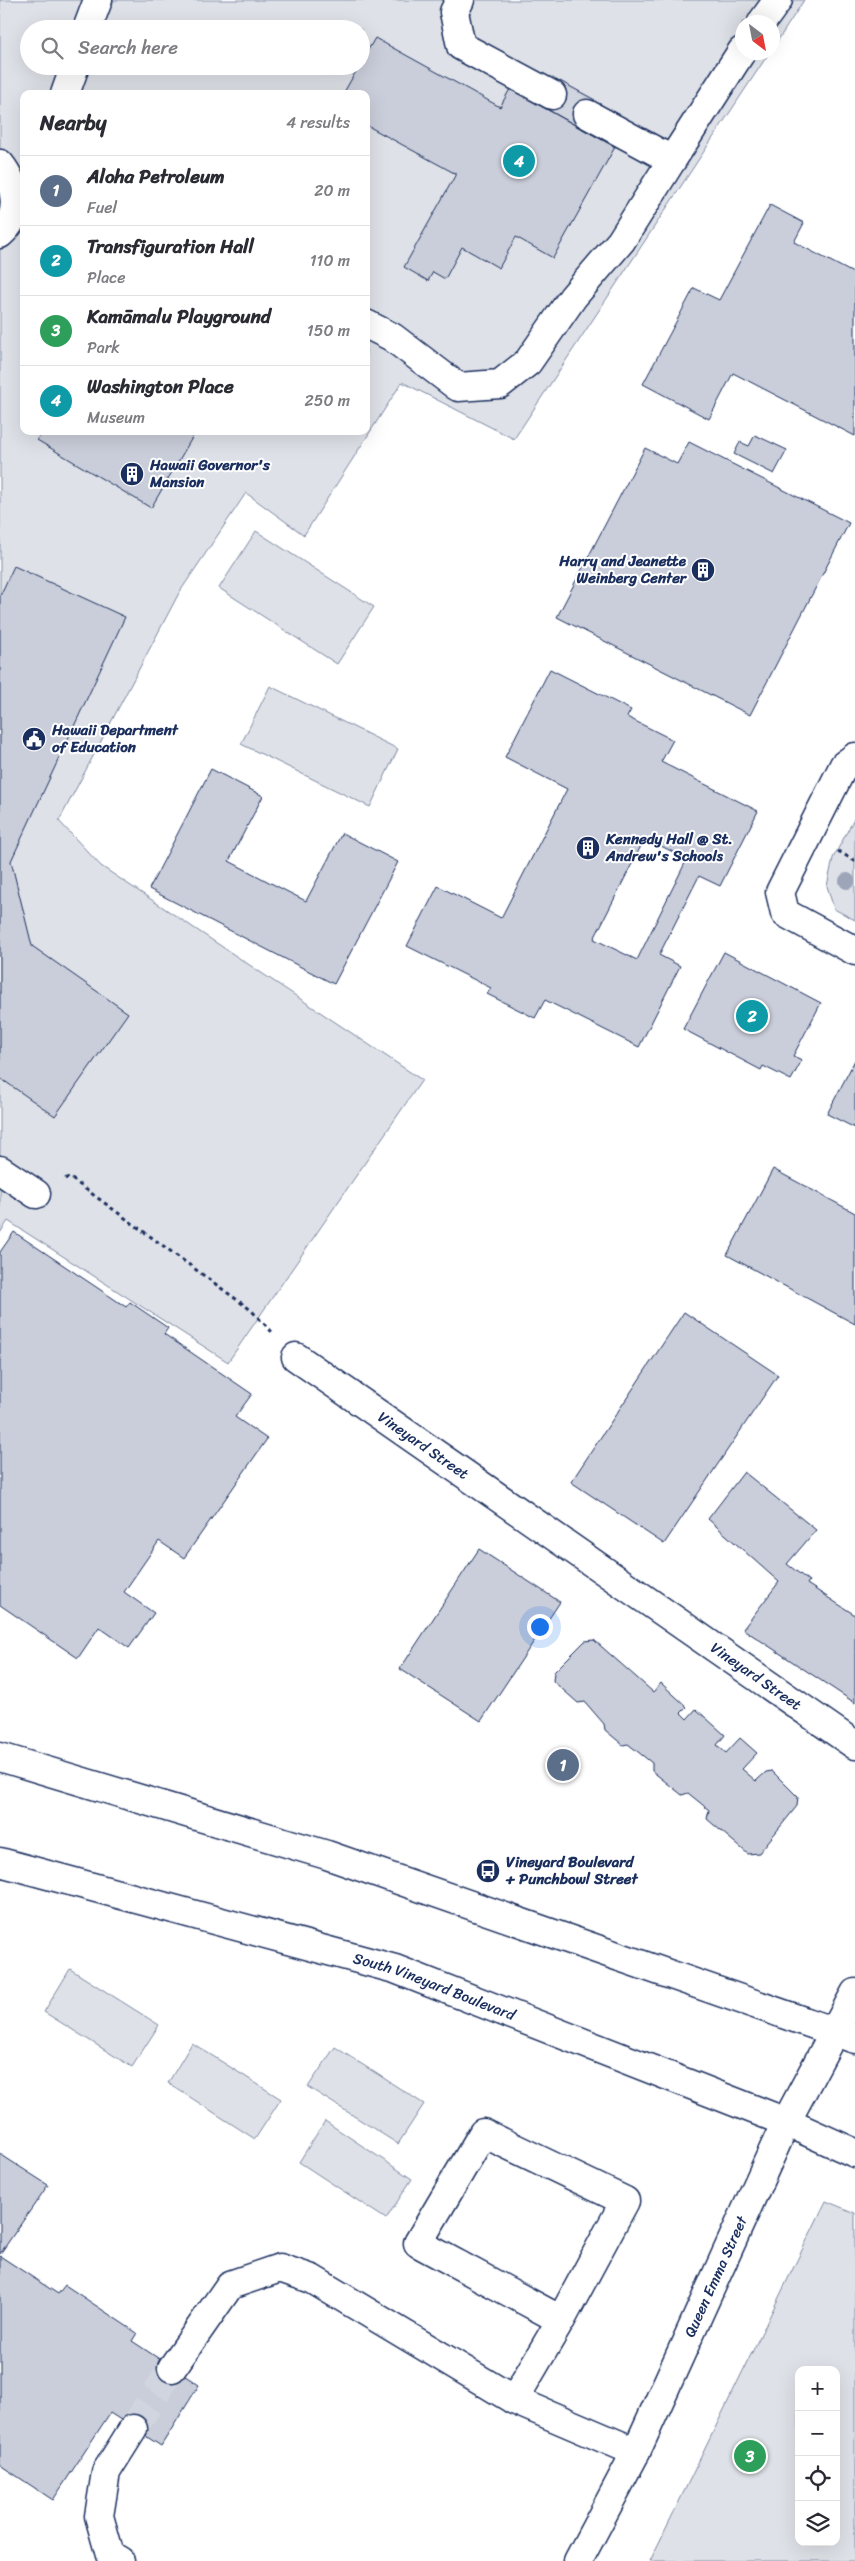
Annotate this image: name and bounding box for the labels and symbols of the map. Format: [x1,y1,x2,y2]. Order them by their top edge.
north arrow [735,15,780,60]
pin: 4 [503,142,535,180]
place label: Hawaii Governor's Mansion [149,452,271,495]
building icon: Hawaii Governor's Mansion [119,461,145,487]
place label: Harry and Jeanette Weinberg Center [558,548,688,591]
building icon: Harry and Jeanette Weinberg Center [690,557,716,583]
place label: Hawaii Department of Education [51,717,179,760]
public building icon: Hawaii Department of Education [21,726,47,752]
place label: Kennedy Hall @ St. Andrew's Schools [605,826,733,869]
building icon: Kennedy Hall @ St. Andrew's Schools [575,835,601,861]
pin: 2 [736,997,768,1035]
street label: Vineyard Street [372,1404,475,1487]
your location [527,1614,553,1640]
street label: Vineyard Street [705,1635,807,1718]
pin: 1 [547,1746,579,1784]
place label: Vineyard Boulevard + Punchbowl Street [505,1849,639,1892]
bus stop icon: Vineyard Boulevard + Punchbowl Street [475,1858,501,1884]
street label: South Vineyard Boulevard [350,1945,520,2028]
street label: Queen Emma Street [677,2211,755,2342]
pin: 3 [734,2437,766,2475]

